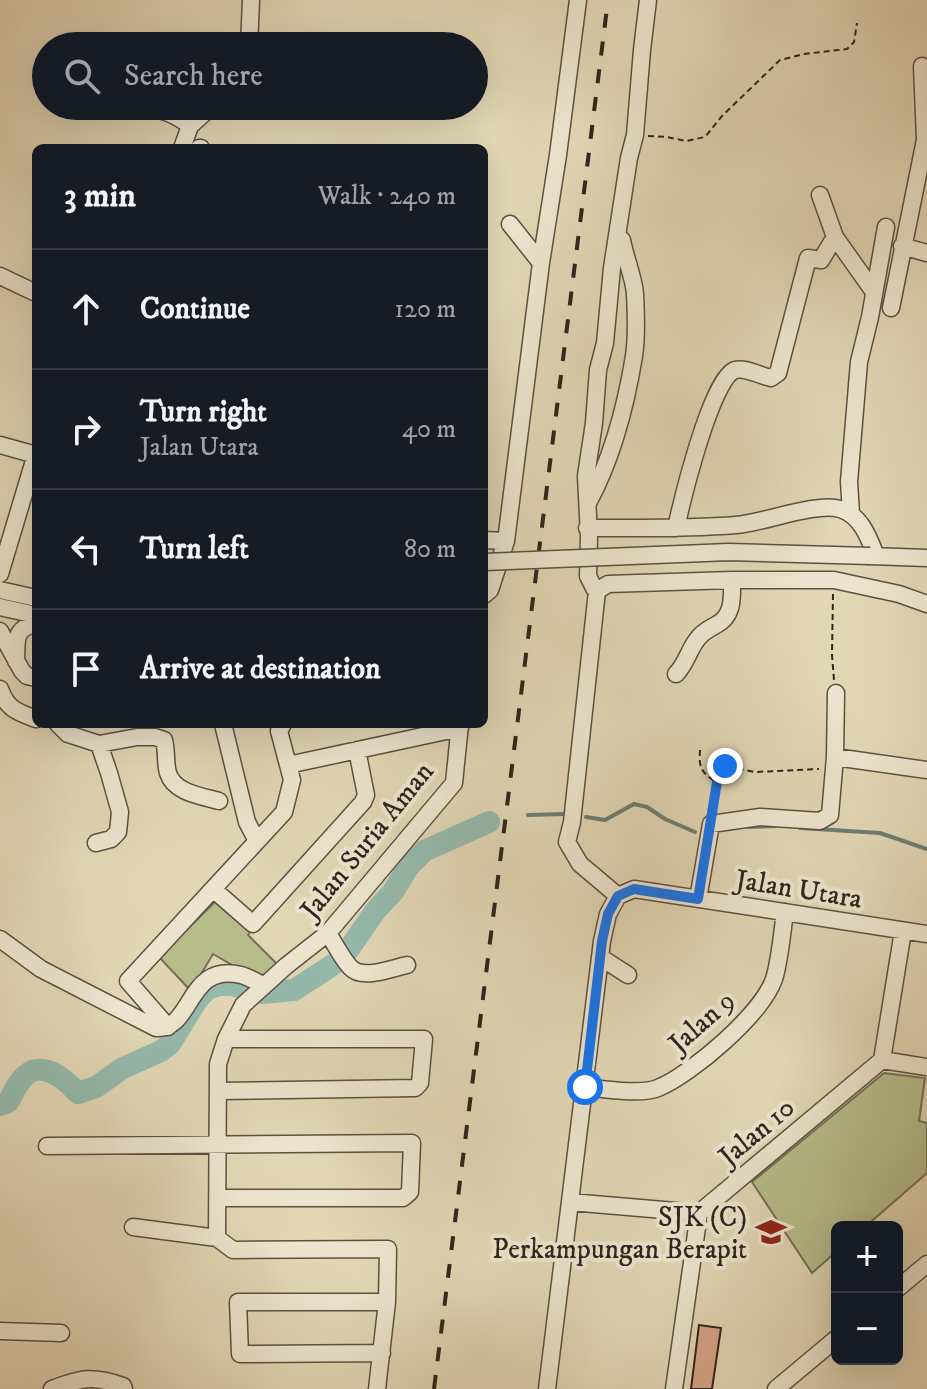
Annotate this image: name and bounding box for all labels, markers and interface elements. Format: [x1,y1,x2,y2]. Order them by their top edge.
search box [32,32,488,120]
icon: search [60,54,104,98]
text: Search here [124,58,263,95]
text: 3 min [64,175,136,217]
text: Walk · 240 m [318,180,456,213]
icon: ahead [64,287,108,331]
text: Continue [140,291,250,328]
text: 120 m [395,293,456,326]
text: Turn right [140,394,267,431]
icon: right [64,407,108,451]
text: 40 m [402,413,456,446]
text: Jalan Utara [140,431,259,464]
icon: left [64,527,108,571]
text: Turn left [140,531,249,568]
text: 80 m [404,533,456,566]
icon: arrive [64,647,108,691]
text: Arrive at destination [140,651,381,688]
route end [707,748,743,784]
street label: Jalan Suria Aman [291,755,442,929]
street label: Jalan Utara [730,862,865,917]
street label: Jalan 9 [659,983,742,1063]
route start [567,1069,603,1105]
street label: Jalan 10 [709,1090,802,1176]
place label: SJK (C) Perkampungan Berapit [492,1200,747,1267]
school or university icon: SJK (C) Perkampungan Berapit [754,1215,788,1249]
map controls [831,1221,903,1365]
button: + [831,1221,903,1293]
button: − [831,1293,903,1365]

